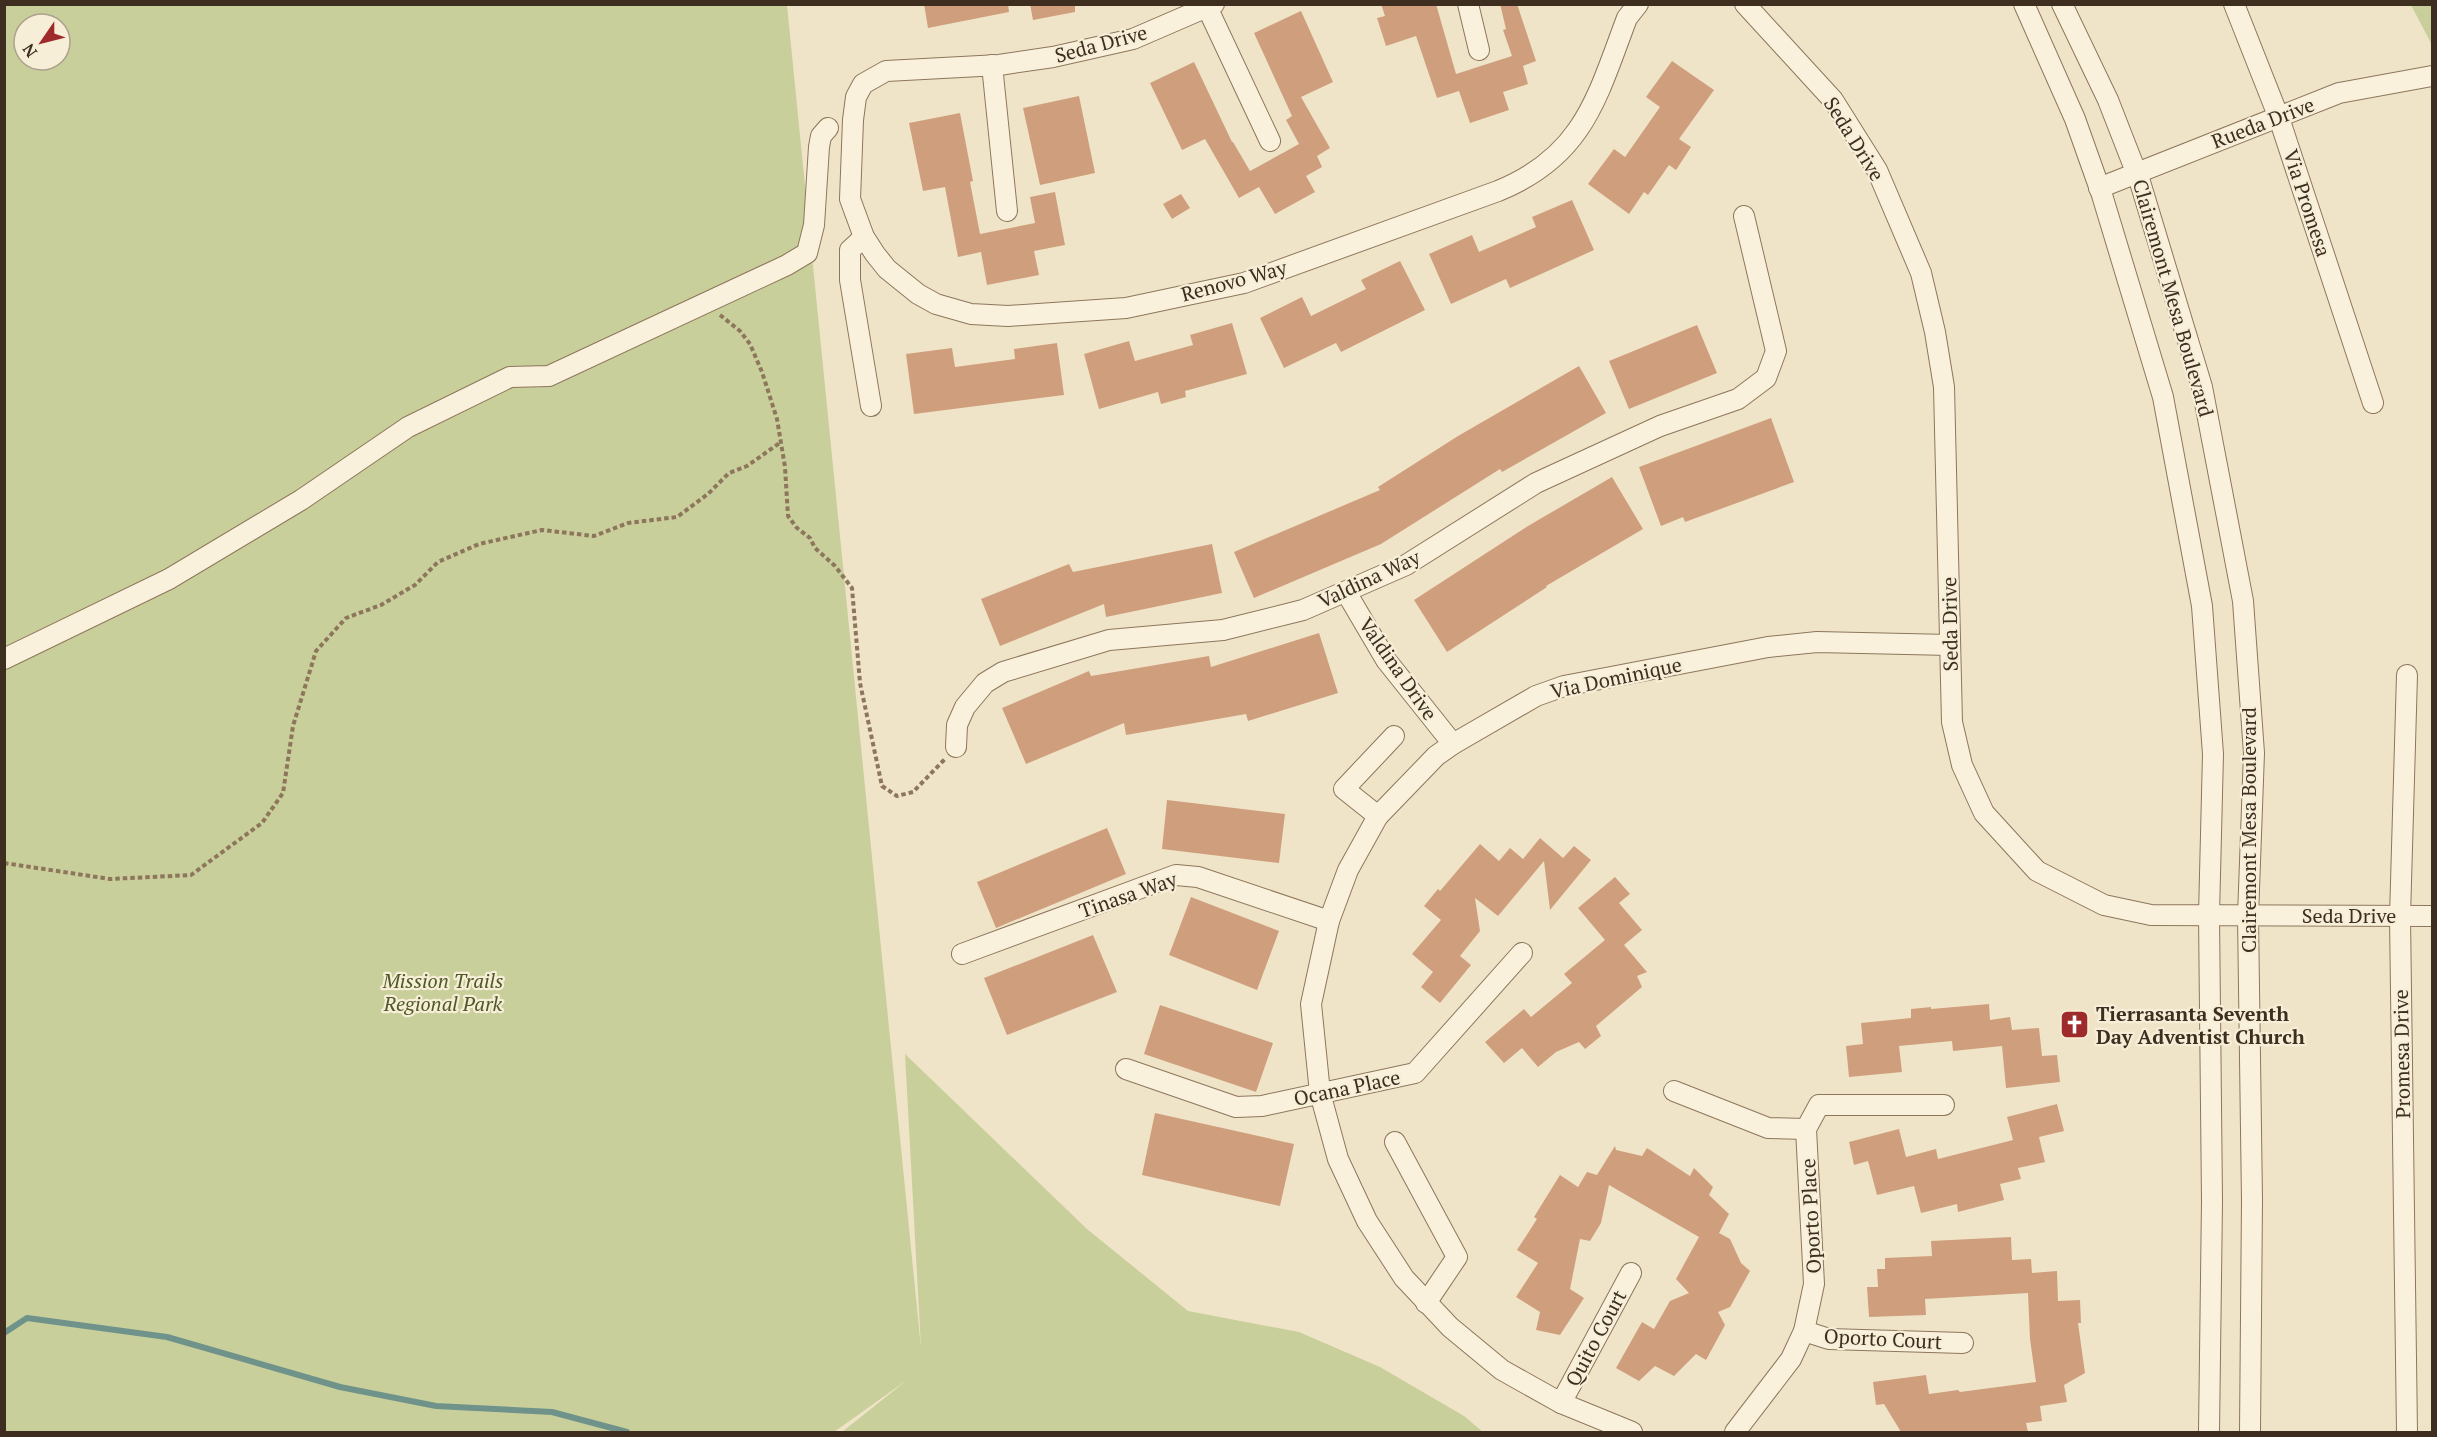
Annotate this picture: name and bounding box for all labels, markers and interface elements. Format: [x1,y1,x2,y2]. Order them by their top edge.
north arrow [12,12,72,72]
street label: Seda Drive [1052,18,1150,69]
text: N [17,39,42,62]
street label: Seda Drive [1818,91,1891,186]
street label: Rueda Drive [2208,91,2318,154]
street label: Via Promesa [2277,146,2338,260]
street label: Clairemont Mesa Boulevard [2127,176,2220,420]
street label: Renovo Way [1178,253,1291,308]
street label: Valdina Way [1313,543,1425,614]
street label: Seda Drive [1935,577,1964,672]
street label: Valdina Drive [1353,612,1444,726]
street label: Via Dominique [1548,650,1684,705]
street label: Clairemont Mesa Boulevard [2235,707,2262,953]
street label: Tinasa Way [1075,865,1181,924]
street label: Seda Drive [2302,902,2396,929]
park label: Mission Trails Regional Park [382,967,503,1017]
street label: Promesa Drive [2387,989,2416,1119]
place label: Tierrasanta Seventh Day Adventist Church [2096,1000,2305,1050]
church icon: Tierrasanta Seventh Day Adventist Church [2059,1009,2091,1041]
street label: Ocana Place [1291,1063,1403,1112]
street label: Oporto Place [1794,1158,1827,1274]
street label: Quito Court [1559,1284,1633,1391]
street label: Oporto Court [1823,1322,1943,1355]

